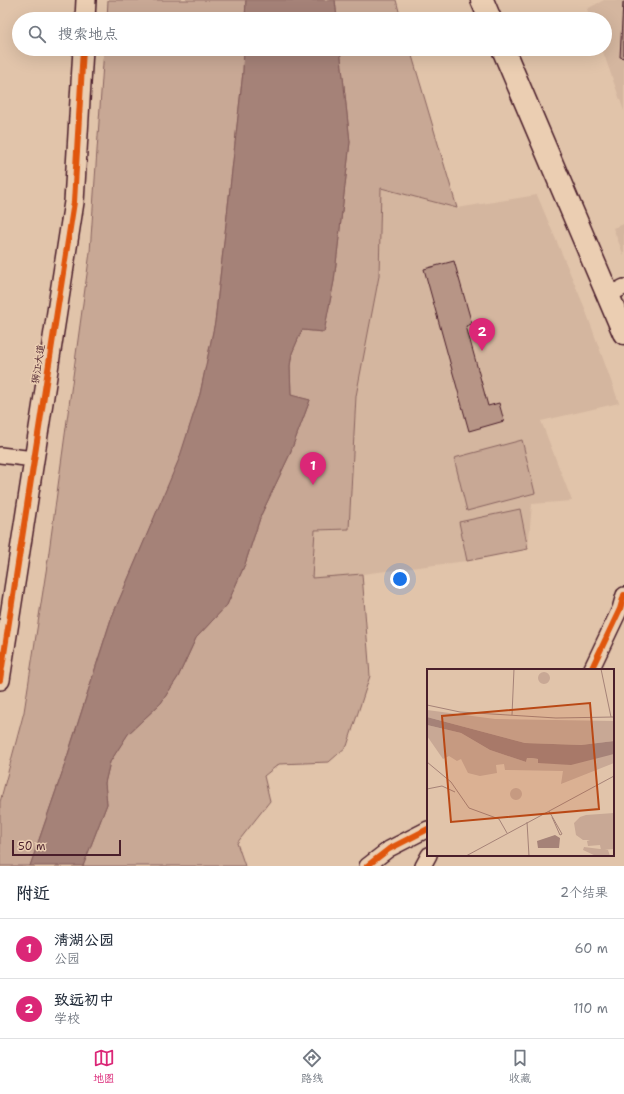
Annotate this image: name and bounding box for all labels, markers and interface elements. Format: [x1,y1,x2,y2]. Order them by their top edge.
search box [12,12,612,56]
icon: search [26,23,48,45]
text: 搜索地点 [58,24,118,44]
pin: 2 [469,318,495,351]
street label: 狮江大道 [28,343,48,385]
pin: 1 [300,452,326,485]
your location [390,569,410,589]
inset map [427,669,614,856]
scale bar [12,838,121,857]
text: 50 m [18,839,46,854]
text: 附近 [16,882,50,904]
text: 2个结果 [560,884,608,901]
text: 清湖公园 [54,930,114,950]
text: 1 [26,940,32,957]
text: 60 m [575,940,608,957]
text: 公园 [54,950,80,967]
text: 致远初中 [54,990,114,1010]
text: 2 [24,1000,34,1017]
text: 110 m [573,1000,608,1017]
text: 学校 [54,1010,80,1027]
tab: 地图 [93,1047,115,1086]
tab: 路线 [301,1047,323,1086]
tab: 收藏 [509,1047,531,1086]

